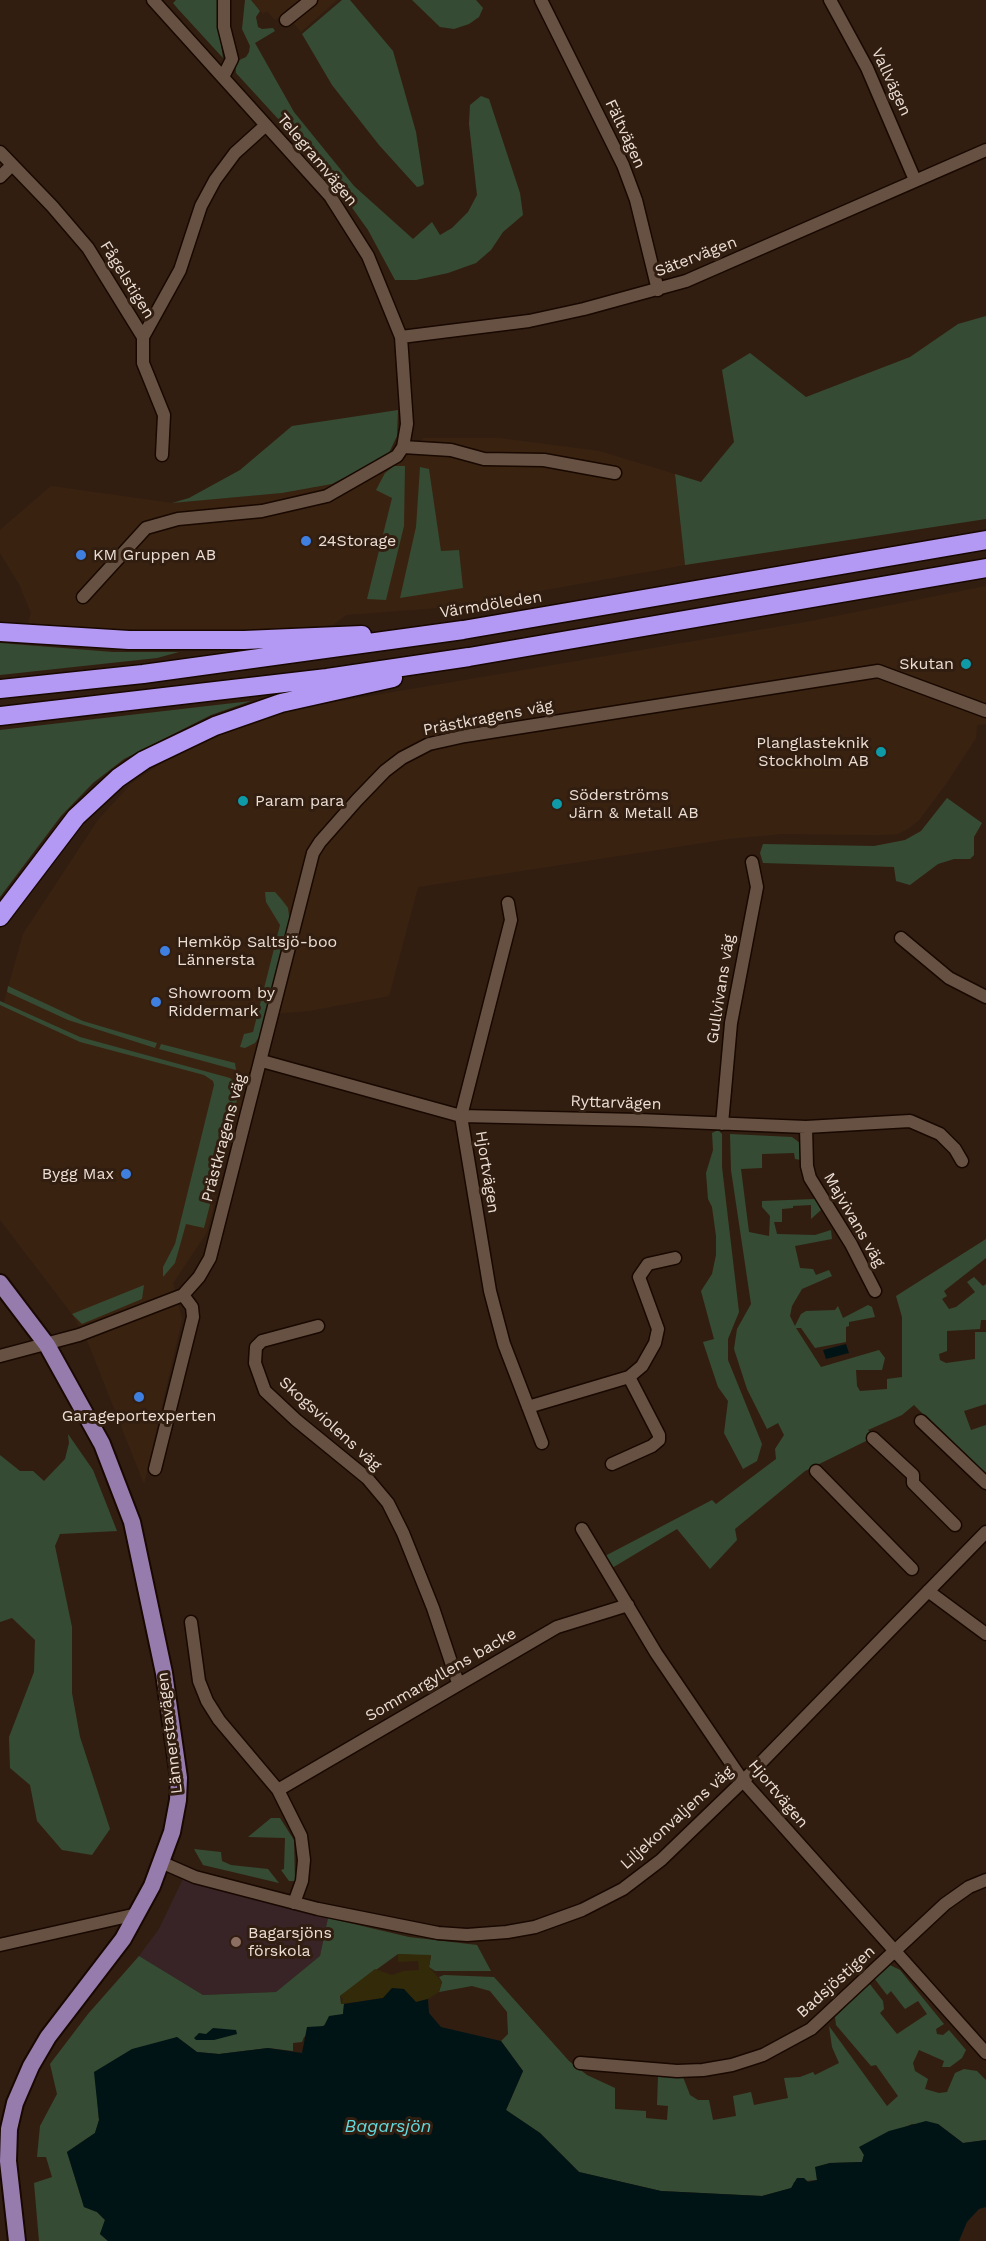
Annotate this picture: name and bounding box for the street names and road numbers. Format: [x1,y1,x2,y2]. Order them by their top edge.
street label: Vallvägen [867,45,915,119]
street label: Fältvägen [601,96,649,172]
street label: Telegramvägen [273,110,361,210]
street label: Sätervägen [652,233,740,281]
street label: Fågelstigen [96,238,158,322]
street label: Värmdöleden [439,587,543,623]
street label: Prästkragens väg [421,696,555,740]
street label: Gullvivans väg [703,933,739,1045]
street label: Prästkragens väg [198,1072,250,1204]
street label: Ryttarvägen [570,1092,662,1114]
street label: Hjortvägen [471,1129,503,1215]
street label: Majvivans väg [819,1169,889,1271]
street label: Skogsviolens väg [275,1373,385,1475]
street label: Sommargyllens backe [362,1624,520,1726]
street label: Lännerstavägen [153,1671,187,1795]
street label: Hjortvägen [744,1756,812,1832]
street label: Liljekonvaljens väg [617,1762,737,1874]
street label: Badsjöstigen [793,1942,879,2022]

